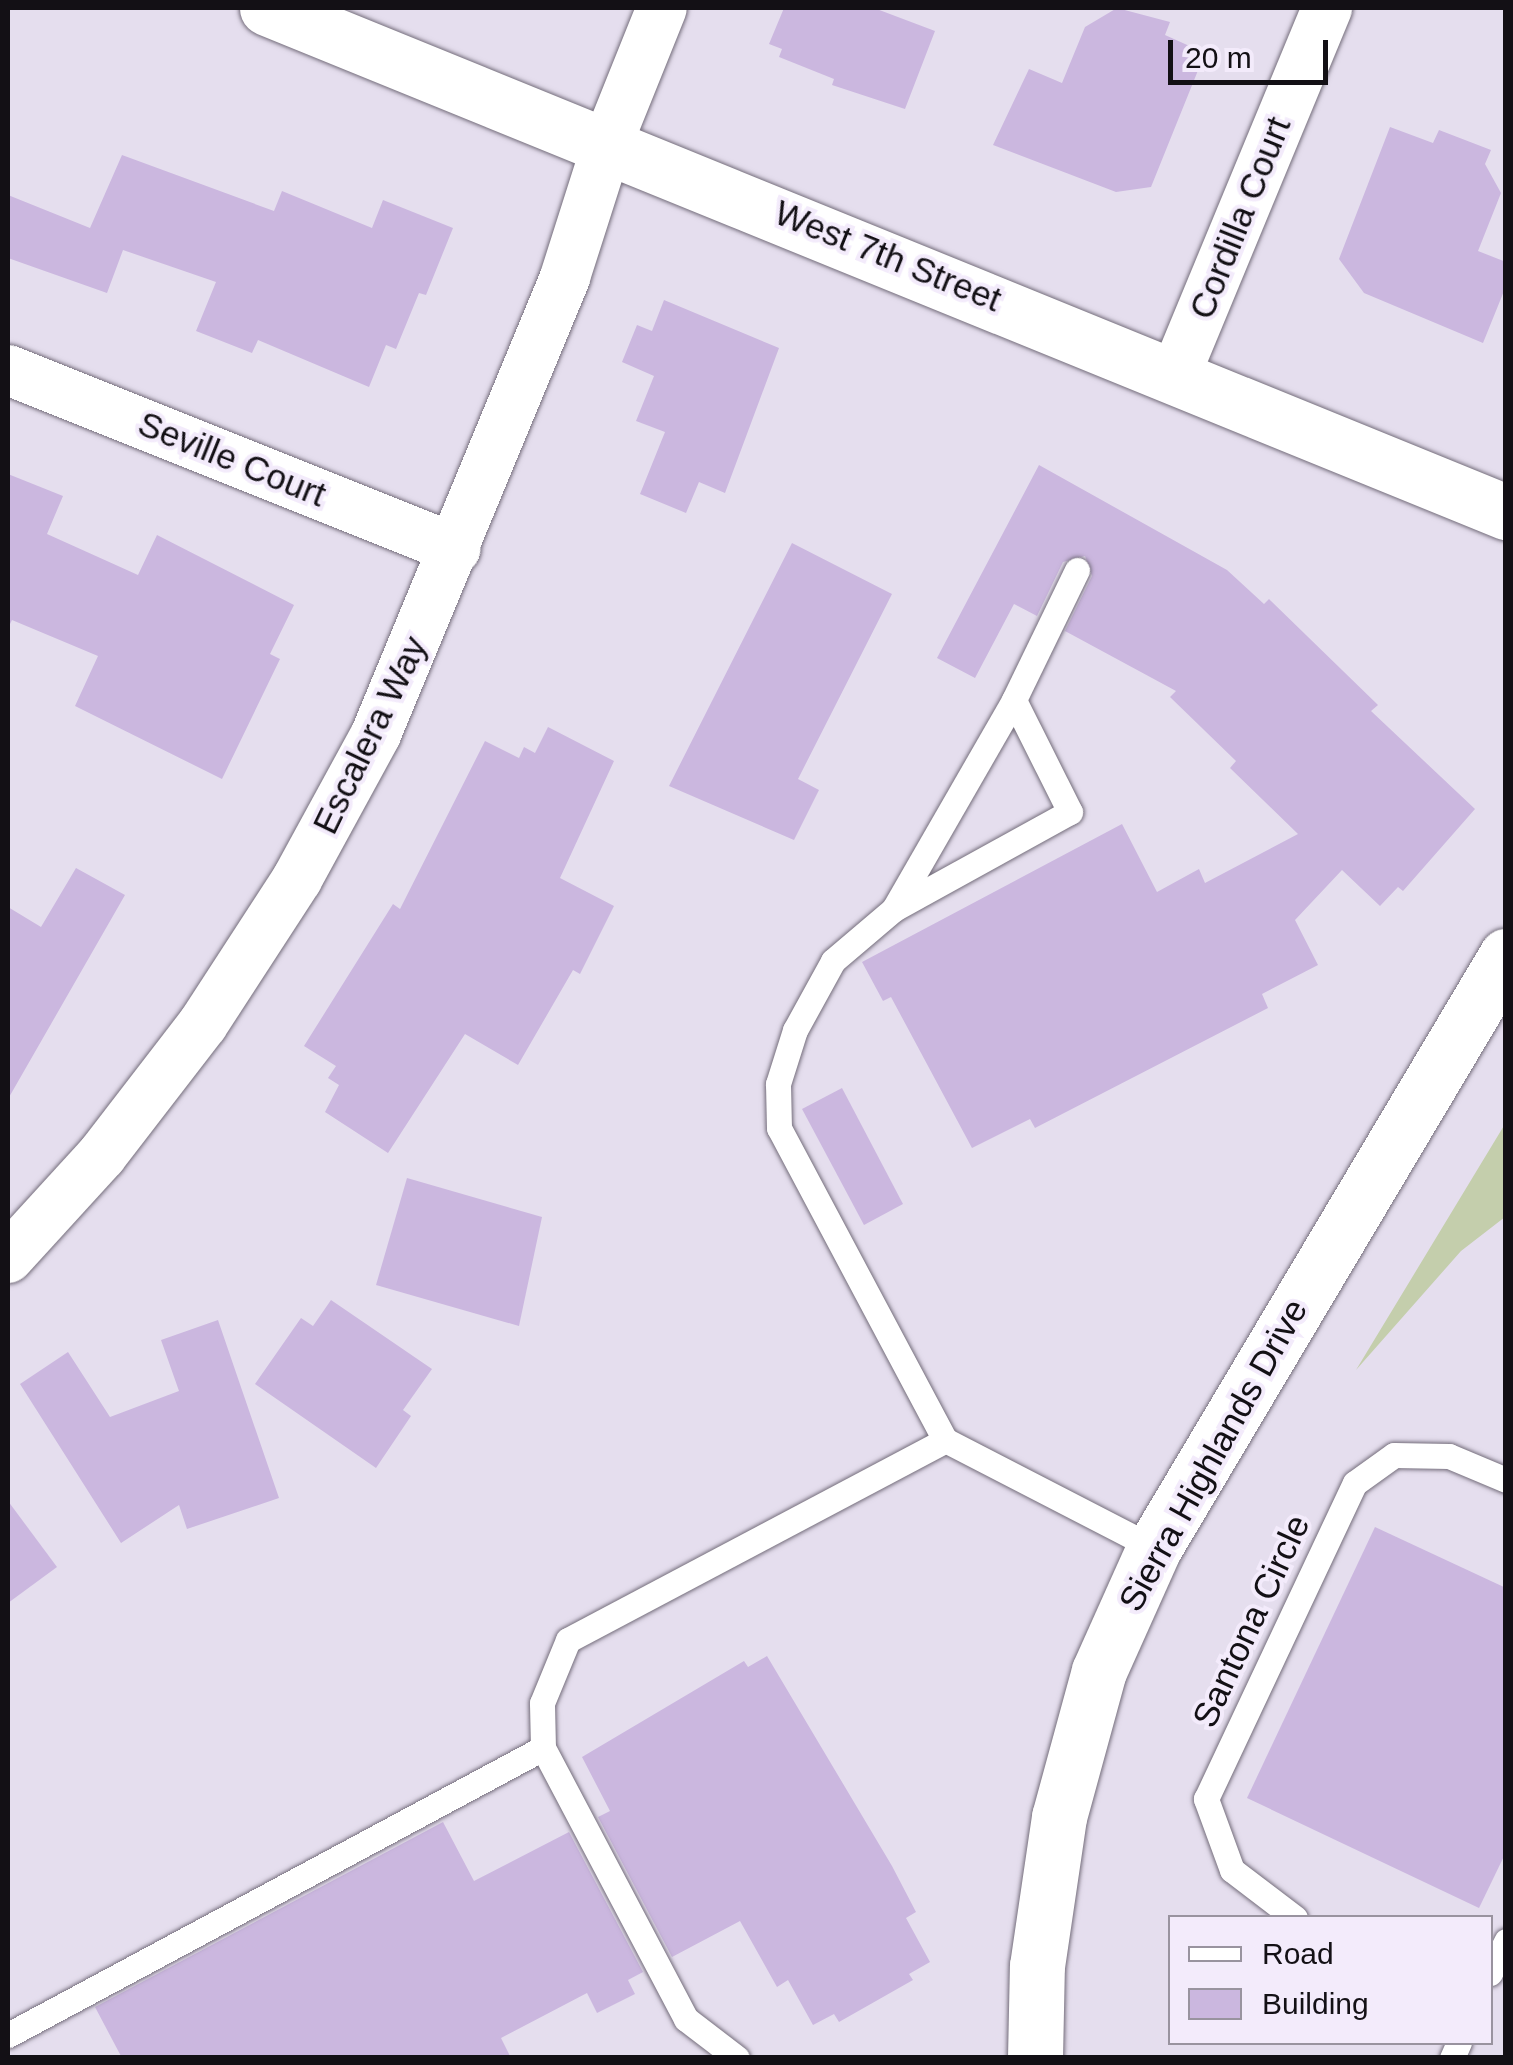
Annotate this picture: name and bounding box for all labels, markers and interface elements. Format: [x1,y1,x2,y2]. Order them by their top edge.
scale bar [1173,20,1333,82]
text: 20 m [1185,41,1252,74]
street label: Cordilla Court [1180,111,1300,325]
street label: West 7th Street [769,191,1007,321]
street label: Seville Court [132,402,332,516]
street label: Escalera Way [304,629,436,841]
street label: Sierra Highlands Drive [1110,1292,1316,1618]
street label: Santona Circle [1183,1508,1319,1734]
legend [1168,1915,1493,2045]
text: Road [1262,1937,1334,1970]
text: Building [1262,1987,1369,2020]

